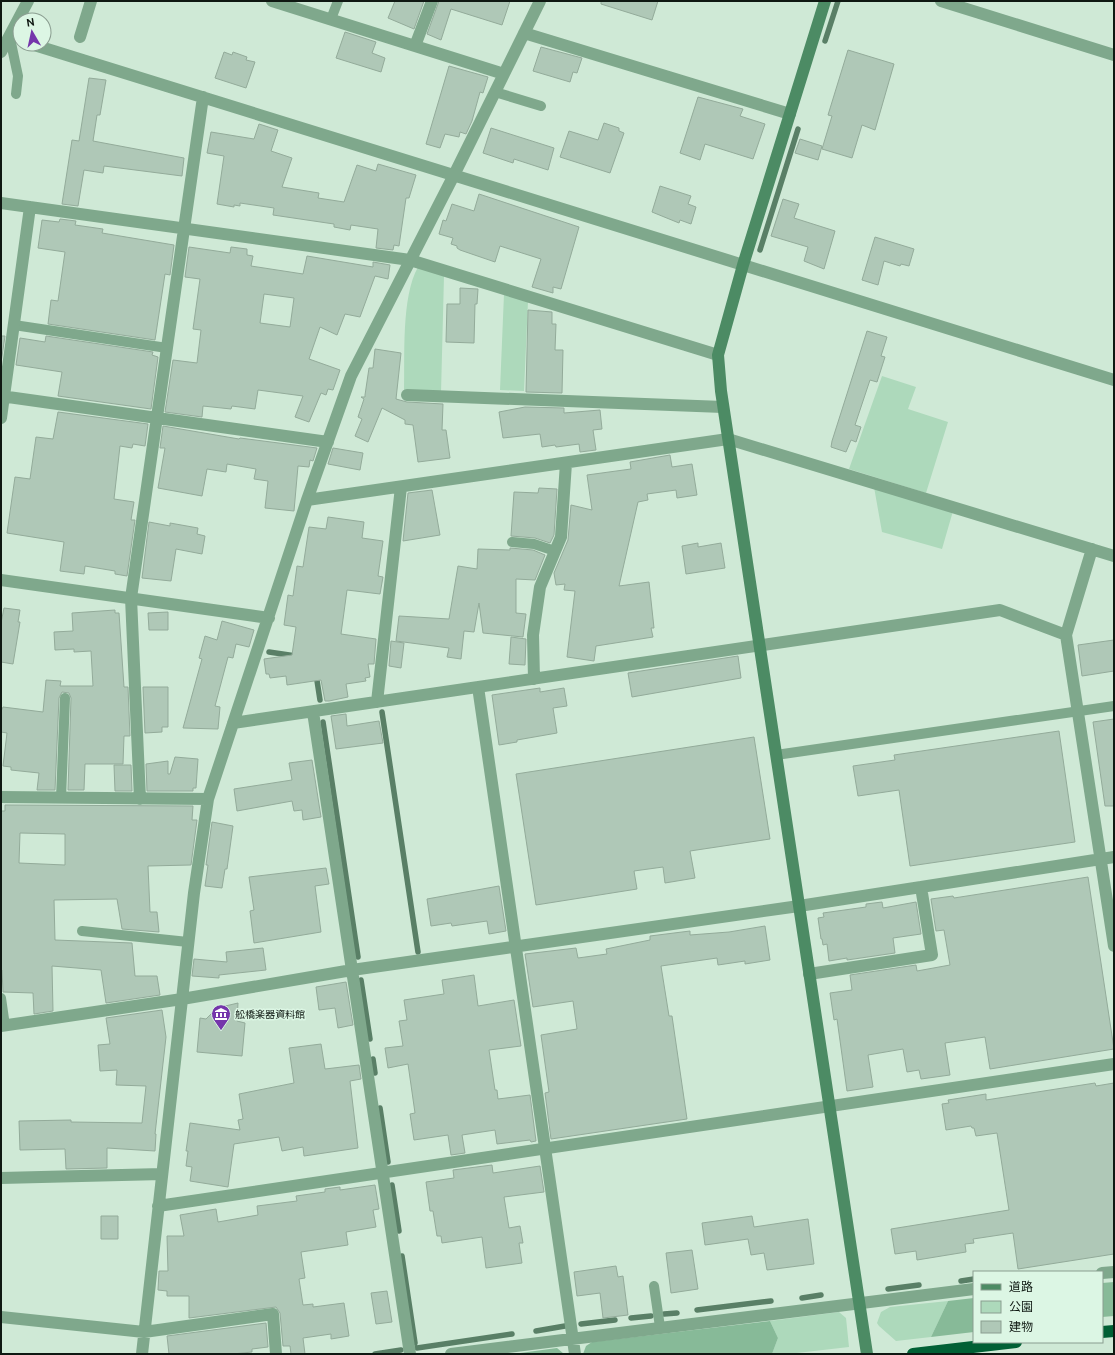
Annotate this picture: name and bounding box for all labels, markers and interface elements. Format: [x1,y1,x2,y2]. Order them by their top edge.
north arrow [12,12,52,52]
text: N [25,16,35,29]
museum icon: 舩橋楽器資料館 [210,1003,232,1031]
place label: 舩橋楽器資料館 [235,1009,305,1020]
legend [973,1271,1103,1343]
text: 道路 [1009,1280,1033,1293]
text: 公園 [1009,1300,1033,1313]
text: 建物 [1009,1320,1033,1333]

